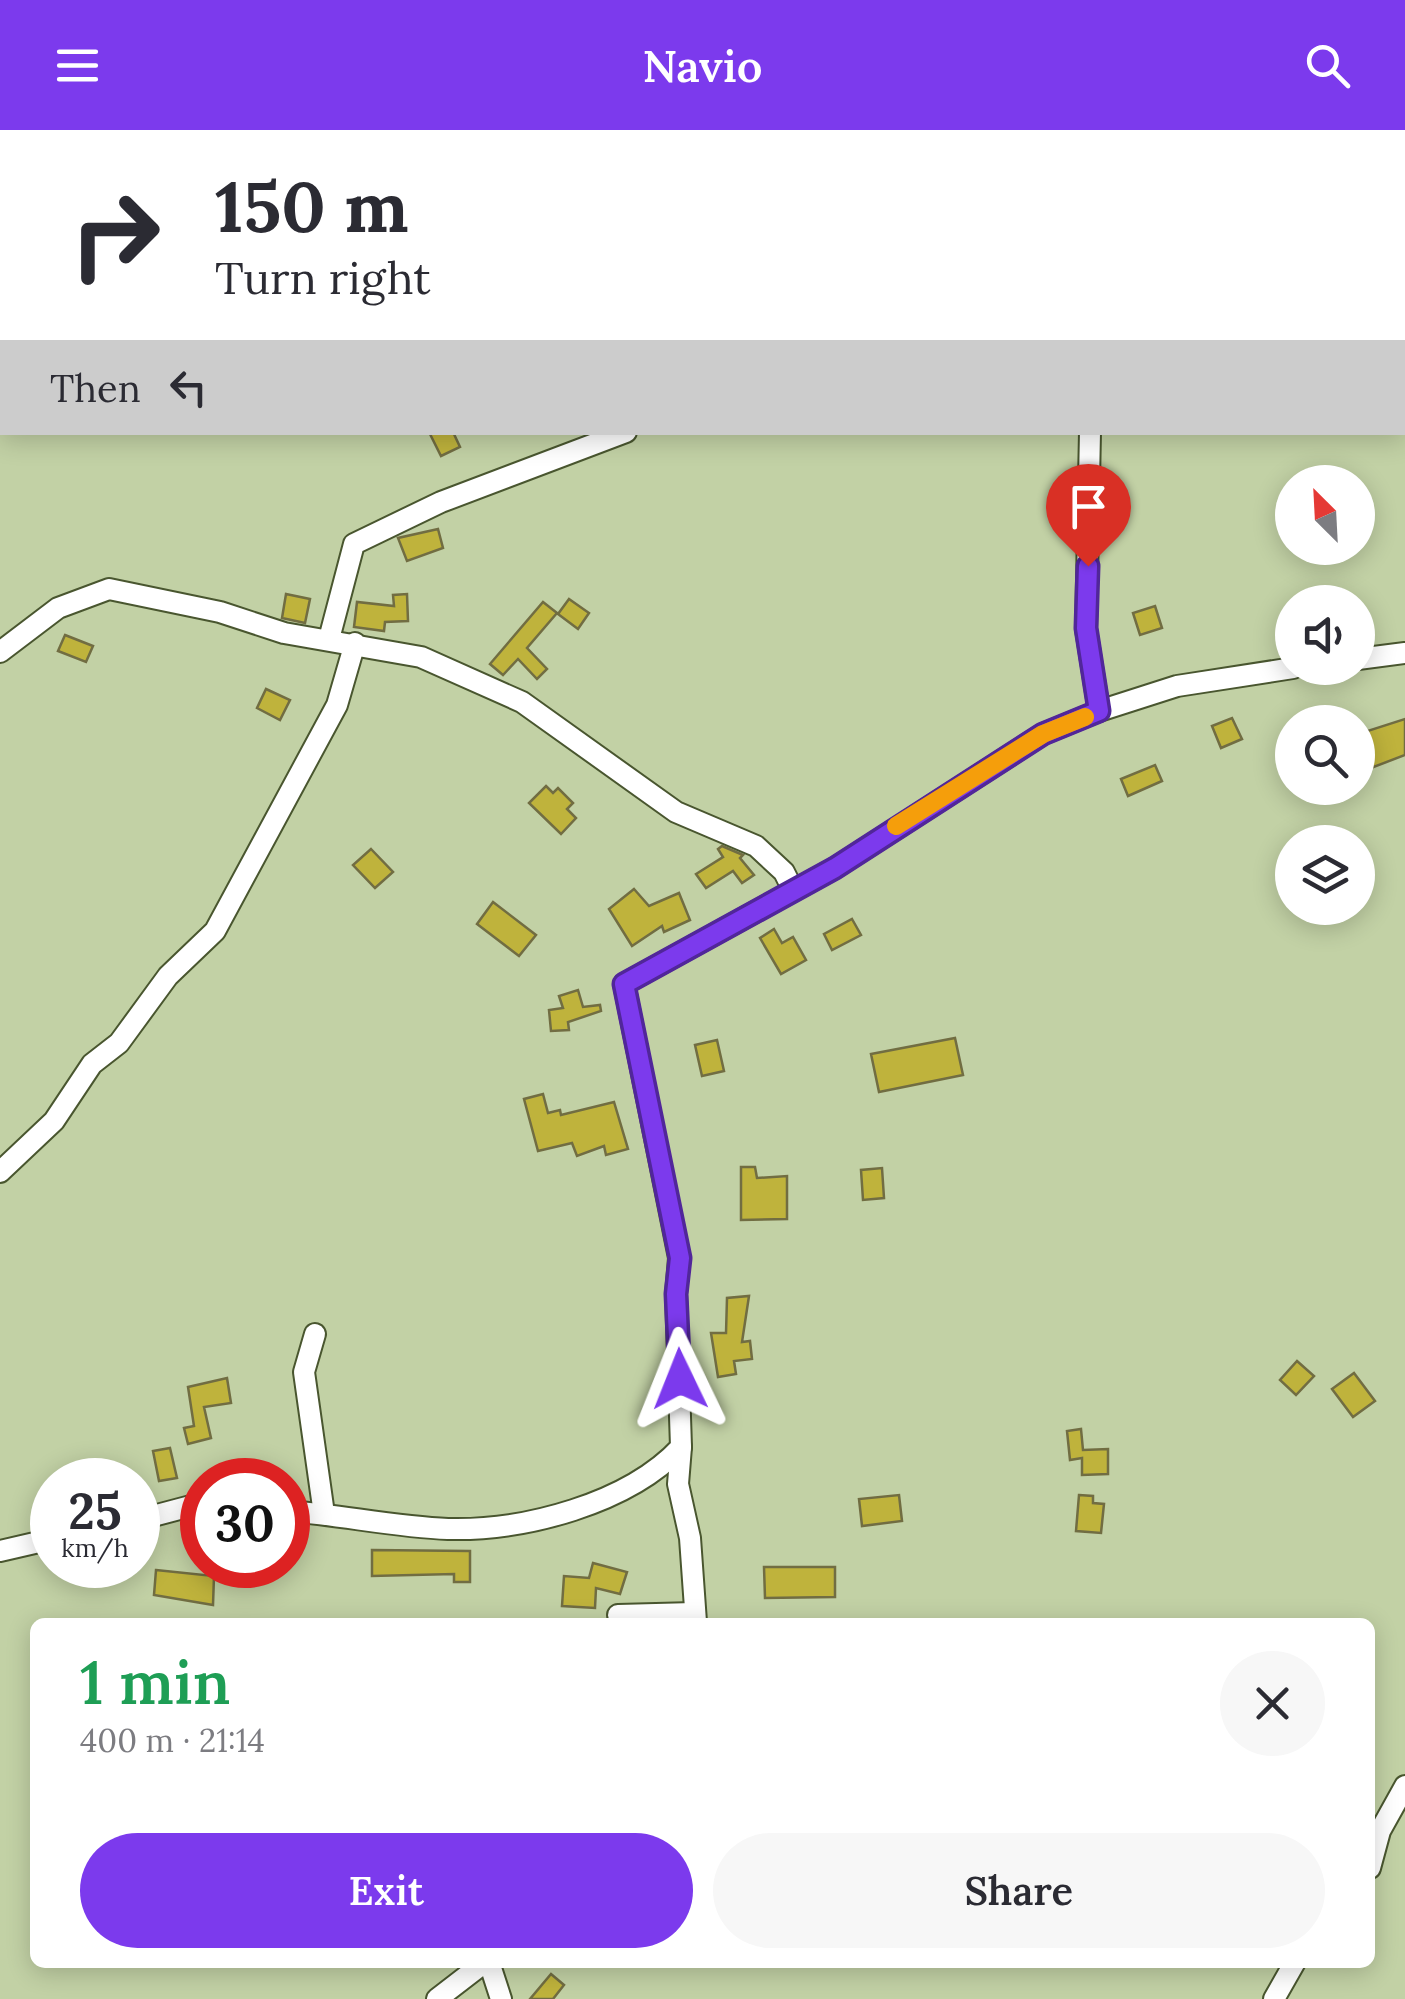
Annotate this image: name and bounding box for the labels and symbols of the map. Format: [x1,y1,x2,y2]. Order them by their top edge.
pin [1046,464,1131,567]
north arrow [1275,465,1375,565]
position arrow [628,1327,732,1431]
speed limit sign: 30 [180,1458,310,1588]

